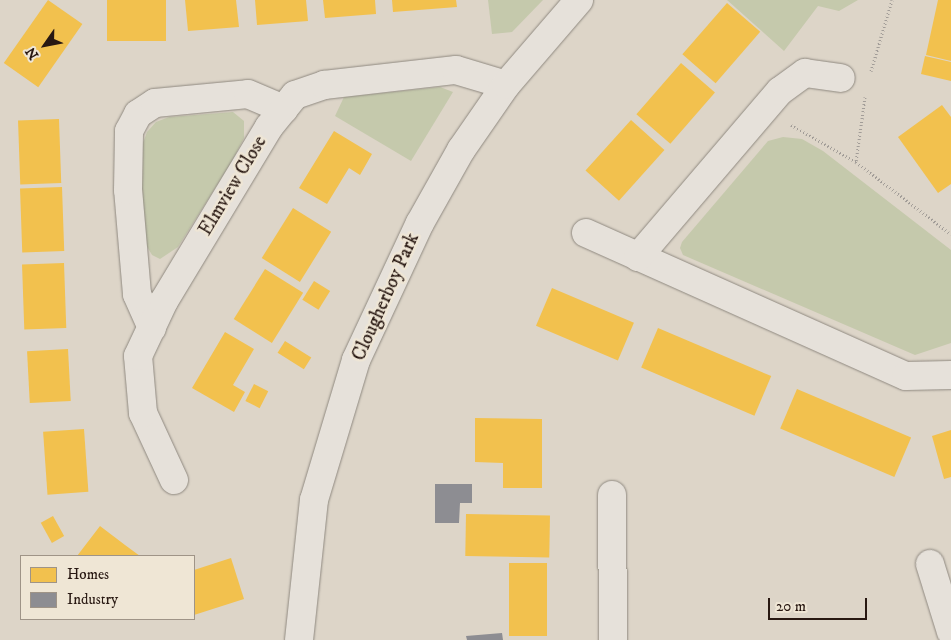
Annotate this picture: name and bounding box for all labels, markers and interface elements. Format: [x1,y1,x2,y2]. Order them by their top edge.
north arrow [20,20,70,70]
text: N [22,43,43,63]
street label: Elmview Close [194,132,272,240]
street label: Clougherboy Park [348,230,424,364]
legend [20,555,195,620]
text: Homes [67,565,109,584]
scale bar [771,588,870,620]
text: Industry [67,590,118,609]
text: 20 m [776,597,806,616]

